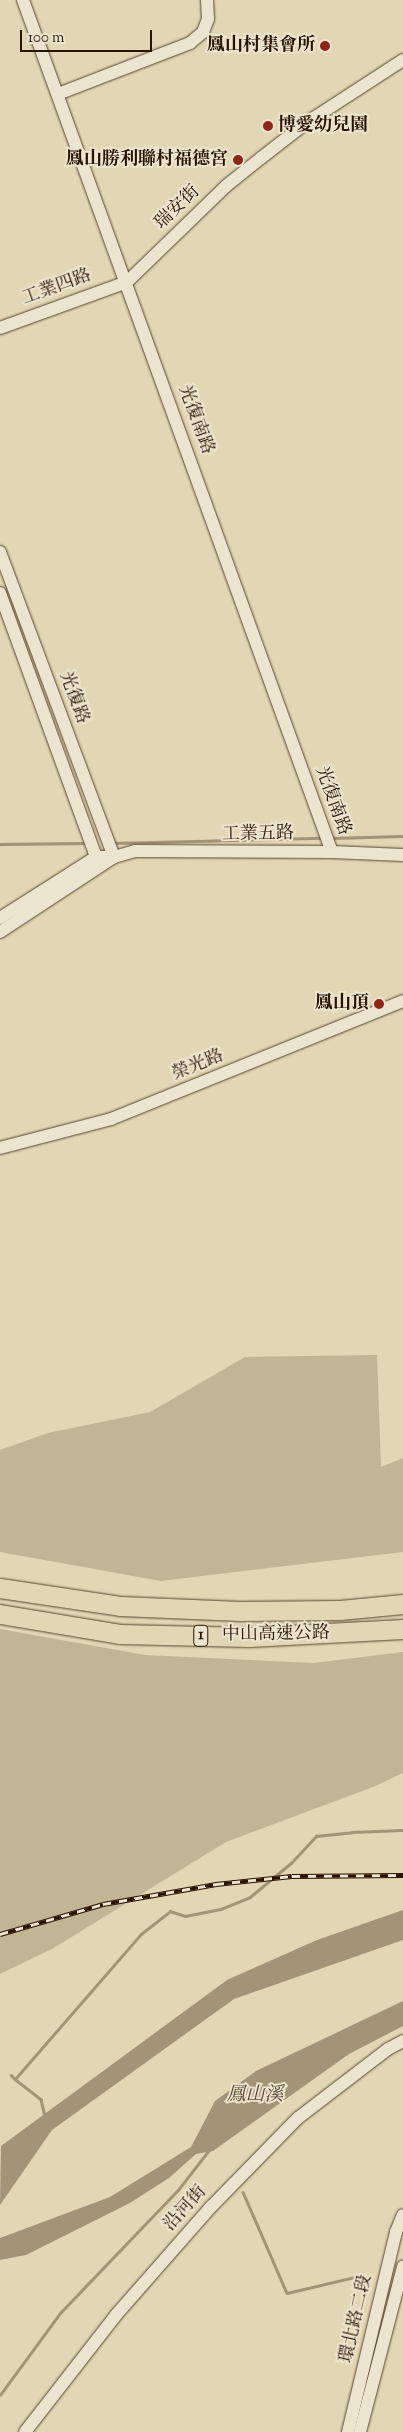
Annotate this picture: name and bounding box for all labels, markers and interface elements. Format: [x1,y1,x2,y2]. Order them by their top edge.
scale bar [22,20,155,52]
text: 100 m [28,28,64,49]
place label: 鳳山村集會所 [207,35,315,57]
marker: 鳳山村集會所 [319,40,331,52]
place label: 博愛幼兒園 [278,115,368,137]
marker: 博愛幼兒園 [262,120,274,132]
place label: 鳳山勝利聯村福德宮 [66,149,228,171]
marker: 鳳山勝利聯村福德宮 [232,154,244,166]
street label: 瑞安街 [151,181,205,235]
street label: 工業四路 [19,266,95,310]
street label: 光復南路 [173,382,217,458]
street label: 光復路 [54,669,92,727]
street label: 光復南路 [310,763,354,839]
street label: 工業五路 [222,824,294,846]
place label: 鳳山頂 [315,993,369,1015]
marker: 鳳山頂 [373,998,385,1010]
street label: 榮光路 [169,1046,227,1086]
road number: 1 [192,1622,210,1650]
street label: 中山高速公路 [222,1623,330,1647]
water label: 鳳山溪 [227,2085,283,2107]
street label: 沿河街 [160,2182,212,2236]
street label: 環北路二段 [336,2273,378,2365]

